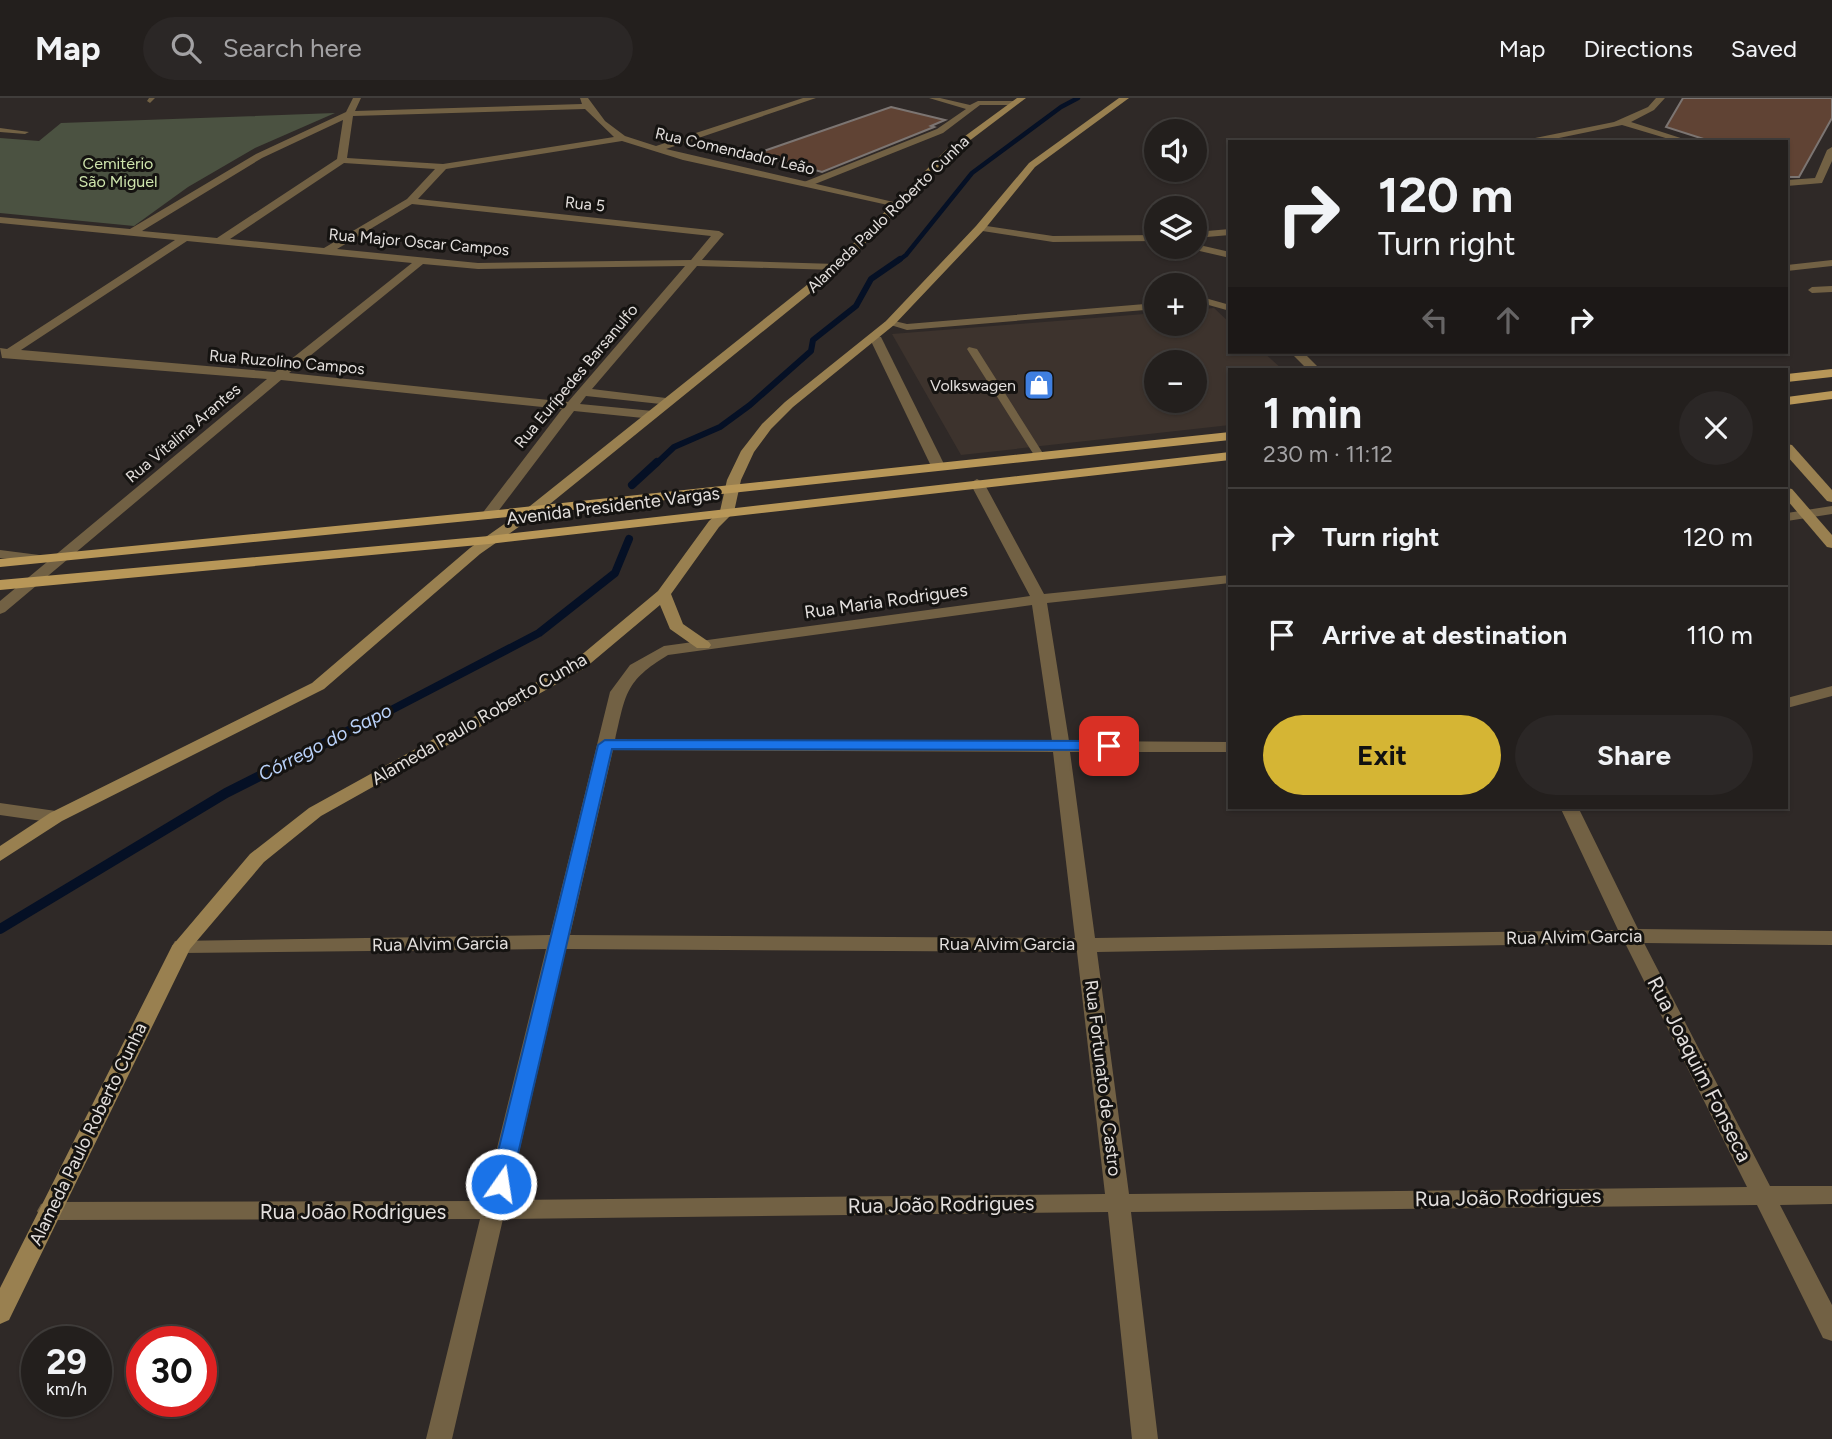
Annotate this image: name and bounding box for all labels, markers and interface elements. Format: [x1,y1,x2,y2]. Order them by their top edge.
search box [143,17,633,80]
text: Map [35,29,101,68]
icon: search [167,29,205,67]
text: Search here [223,32,362,64]
text: Map [1499,34,1545,63]
text: Directions [1583,34,1693,63]
text: Saved [1731,34,1797,63]
map controls [1144,119,1207,413]
button: sound [1144,119,1207,182]
street label: Rua Comendador Leão [653,123,817,179]
street label: Alameda Paulo Roberto Cunha [803,132,973,296]
park label: Cemitério São Miguel [78,154,158,191]
text: 120 m [1378,165,1513,224]
icon: right [1263,168,1354,259]
street label: Rua 5 [564,192,606,216]
button: layers [1144,196,1207,259]
street label: Rua Major Oscar Campos [328,225,510,259]
text: Turn right [1378,225,1516,263]
button: + [1144,273,1207,336]
street label: Rua Eurípedes Barsanulfo [510,300,642,452]
icon: left [1416,301,1454,339]
icon: ahead [1489,301,1527,339]
icon: right [1562,301,1600,339]
street label: Rua Ruzolino Campos [208,346,366,378]
button: − [1144,350,1207,413]
shop icon: Volkswagen [1022,368,1056,402]
place label: Volkswagen [930,376,1016,395]
street label: Rua Vitalina Arantes [122,379,244,487]
text: 1 min [1263,388,1362,439]
button: close [1679,391,1753,465]
text: 230 m · 11:12 [1263,440,1393,468]
street label: Avenida Presidente Vargas [505,482,721,530]
icon: right [1263,518,1301,556]
text: Turn right [1322,521,1439,553]
text: 120 m [1683,521,1753,553]
street label: Rua Maria Rodrigues [803,579,969,623]
icon: arrive [1263,616,1301,654]
text: Arrive at destination [1322,619,1567,651]
text: 110 m [1686,619,1753,651]
street label: Alameda Paulo Roberto Cunha [367,648,591,790]
water label: Córrego do Sapo [254,698,396,786]
button: Exit [1263,715,1501,795]
button: Share [1515,715,1753,795]
pin [1079,716,1139,776]
icon: arrive [1090,727,1128,765]
street label: Rua Alvim Garcia [1506,925,1642,949]
street label: Rua Alvim Garcia [372,932,508,956]
street label: Rua Alvim Garcia [939,933,1075,955]
street label: Rua Joaquim Fonseca [1642,972,1758,1166]
street label: Rua Fortunato de Castro [1080,979,1126,1177]
street label: Alameda Paulo Roberto Cunha [24,1019,152,1249]
position arrow [464,1147,538,1221]
street label: Rua João Rodrigues [1414,1183,1602,1211]
street label: Rua João Rodrigues [847,1190,1035,1218]
street label: Rua João Rodrigues [260,1199,446,1224]
speed limit sign: 30 [126,1326,217,1417]
text: 29 [46,1341,87,1383]
text: km/h [46,1378,87,1400]

